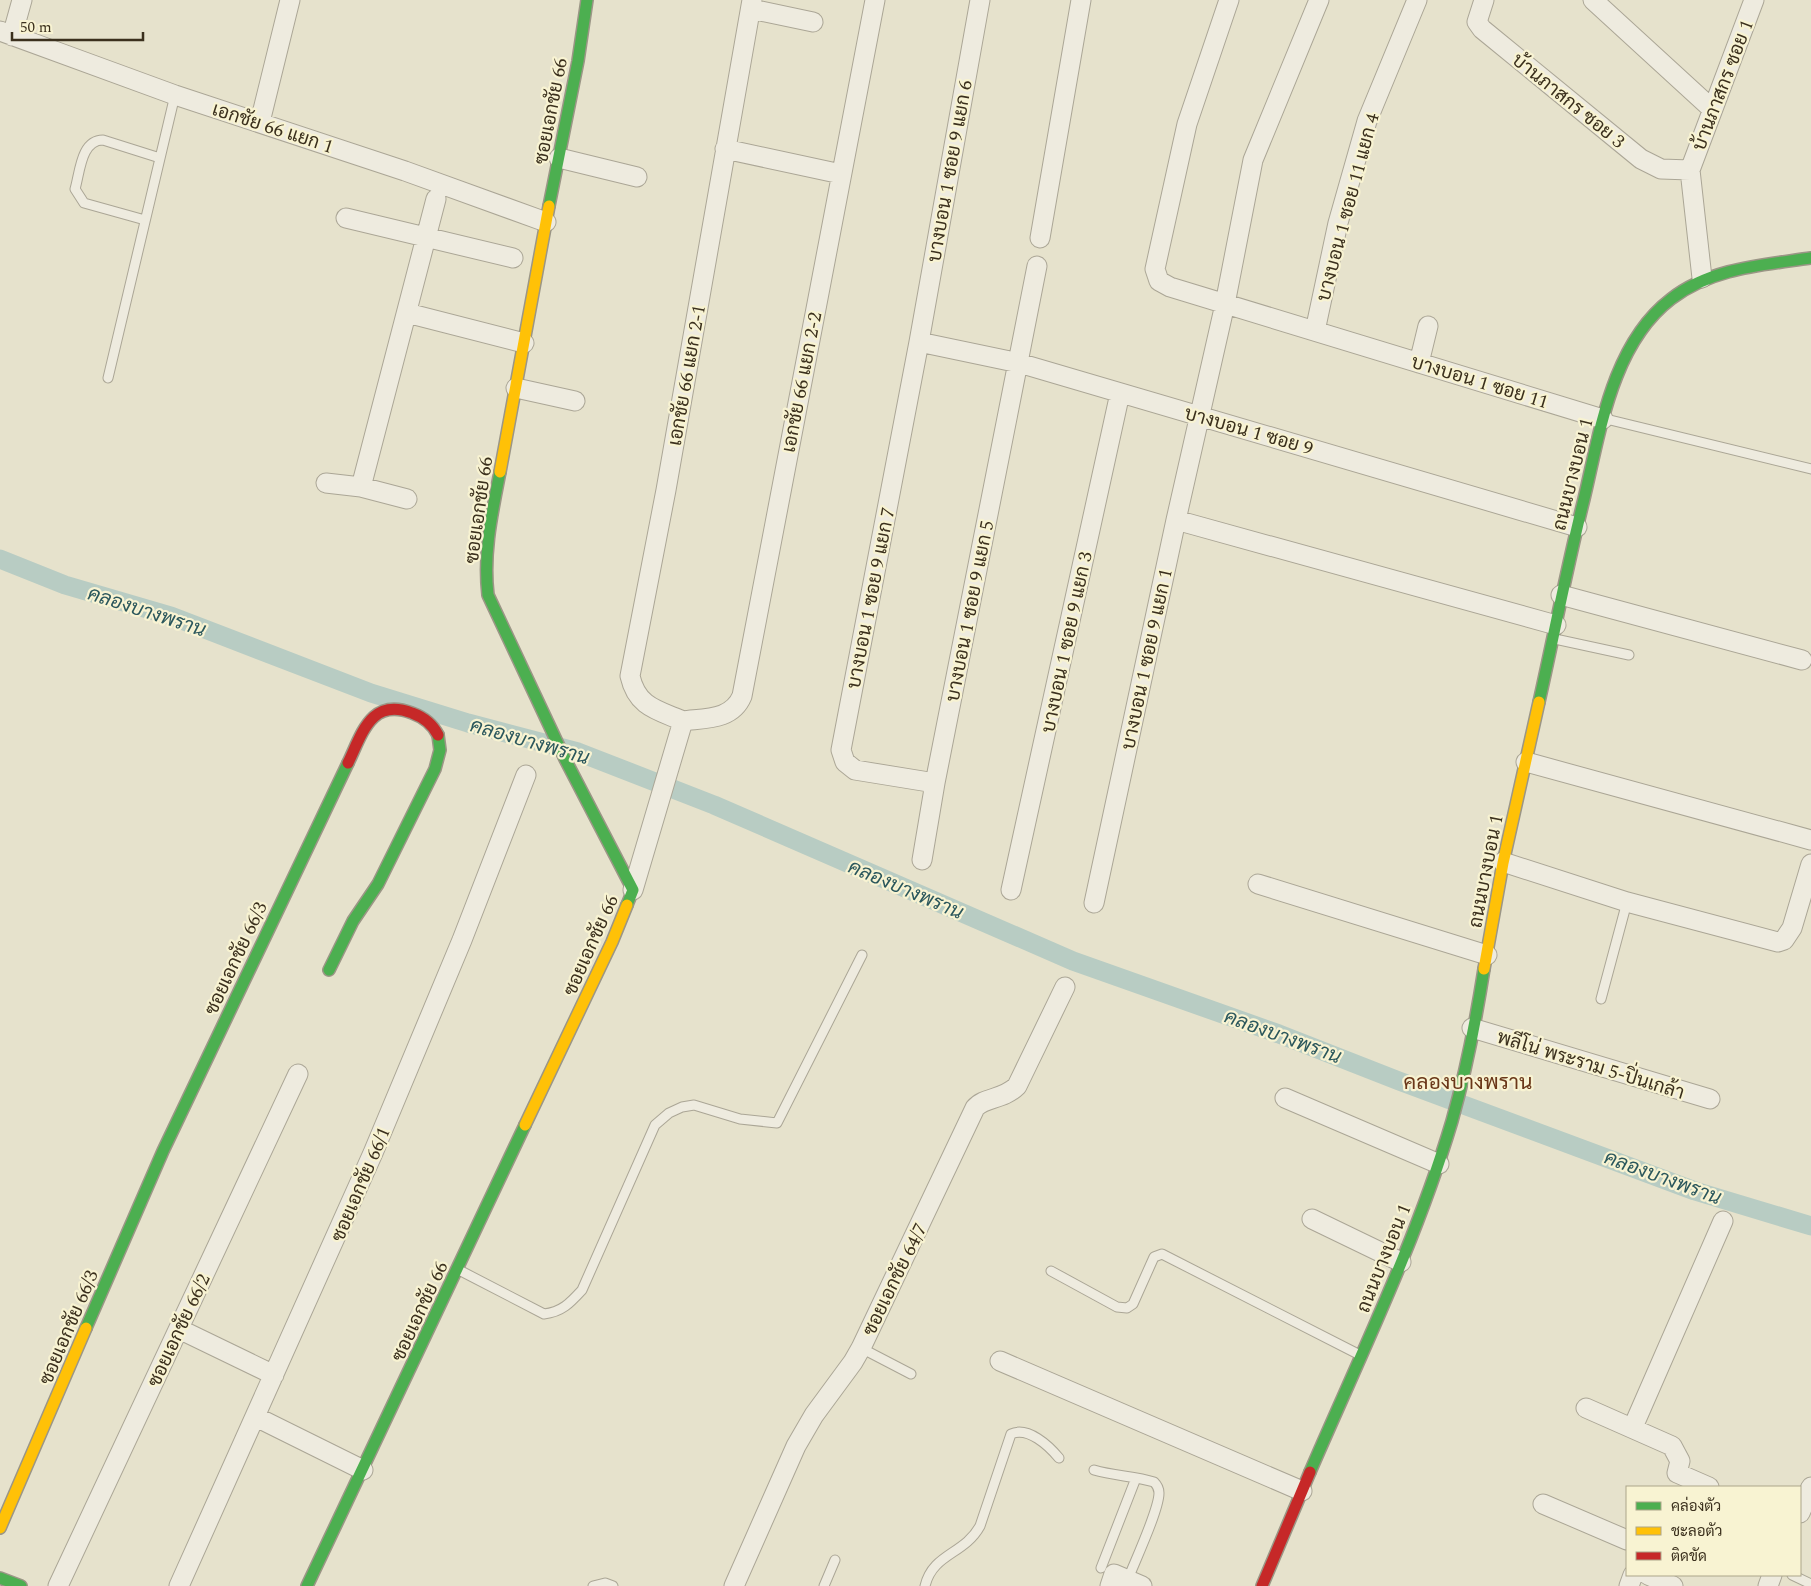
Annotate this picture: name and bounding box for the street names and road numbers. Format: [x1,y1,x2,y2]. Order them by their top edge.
street label: บ้านภาสกร ซอย 1 [1685,16,1762,155]
street label: บ้านภาสกร ซอย 3 [1505,46,1631,156]
street label: ซอยเอกชัย 66 [527,56,576,167]
street label: บางบอน 1 ซอย 9 แยก 6 [920,78,981,265]
street label: เอกชัย 66 แยก 1 [208,95,337,162]
street label: บางบอน 1 ซอย 11 แยก 4 [1309,110,1388,305]
street label: เอกชัย 66 แยก 2-1 [661,303,714,448]
street label: เอกชัย 66 แยก 2-2 [775,310,830,455]
street label: บางบอน 1 ซอย 11 [1407,348,1552,417]
street label: บางบอน 1 ซอย 9 [1181,399,1316,464]
street label: ถนนบางบอน 1 [1545,415,1601,534]
street label: ซอยเอกชัย 66 [458,455,501,566]
street label: บางบอน 1 ซอย 9 แยก 7 [840,505,903,692]
street label: บางบอน 1 ซอย 9 แยก 5 [939,518,1002,705]
street label: บางบอน 1 ซอย 9 แยก 3 [1034,549,1101,736]
street label: บางบอน 1 ซอย 9 แยก 1 [1114,566,1181,753]
street label: ถนนบางบอน 1 [1461,812,1512,931]
street label: ซอยเอกชัย 66 [556,890,627,1001]
street label: ซอยเอกชัย 66/3 [197,897,276,1020]
street label: พลีโน่ พระราม 5-ปิ่นเกล้า [1493,1020,1689,1108]
street label: ซอยเอกชัย 66/1 [324,1123,399,1246]
street label: ถนนบางบอน 1 [1349,1200,1419,1317]
street label: ซอยเอกชัย 64/7 [856,1218,935,1341]
street label: ซอยเอกชัย 66 [384,1257,456,1367]
street label: ซอยเอกชัย 66/3 [32,1265,107,1389]
street label: ซอยเอกชัย 66/2 [140,1269,218,1392]

